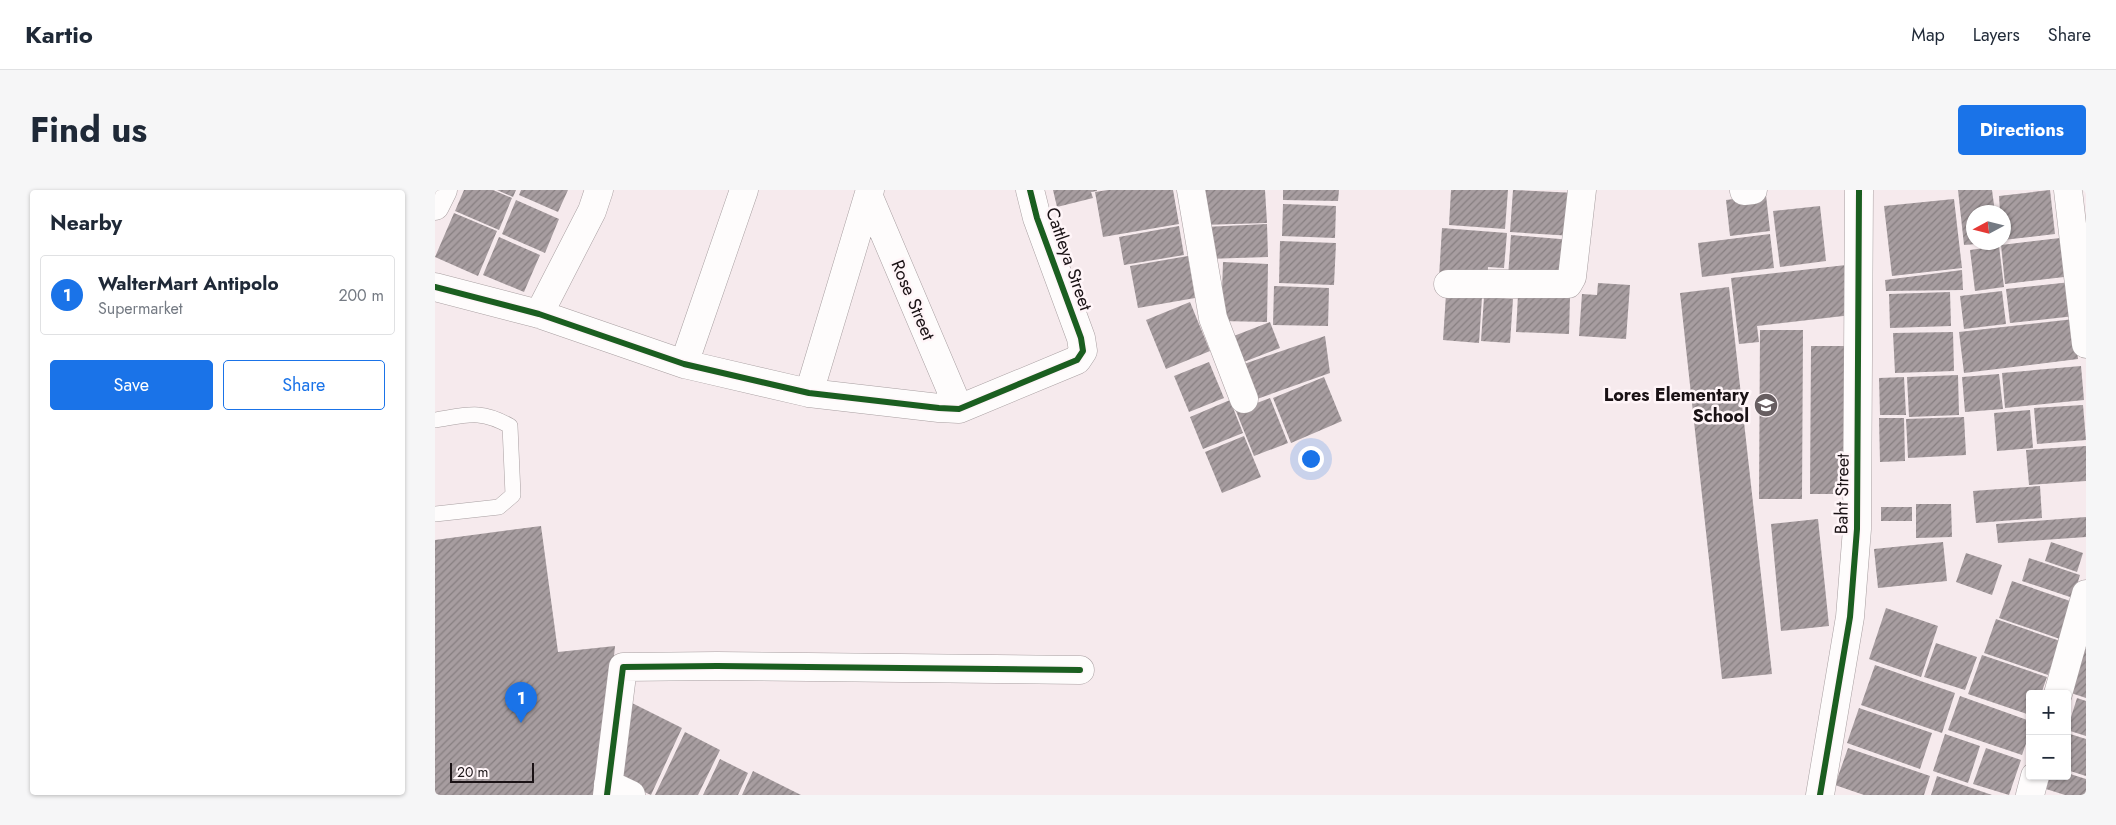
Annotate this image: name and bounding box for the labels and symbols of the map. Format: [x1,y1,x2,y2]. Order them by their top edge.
street label: Cattleya Street [1039,204,1099,315]
north arrow [1966,205,2011,250]
street label: Rose Street [884,256,942,345]
place label: Lores Elementary School [1604,382,1750,429]
school or university icon: Lores Elementary School [1753,392,1779,418]
your location [1298,446,1324,472]
street label: Baht Street [1828,453,1856,535]
pin: 1 [505,682,537,723]
scale bar [450,760,534,783]

